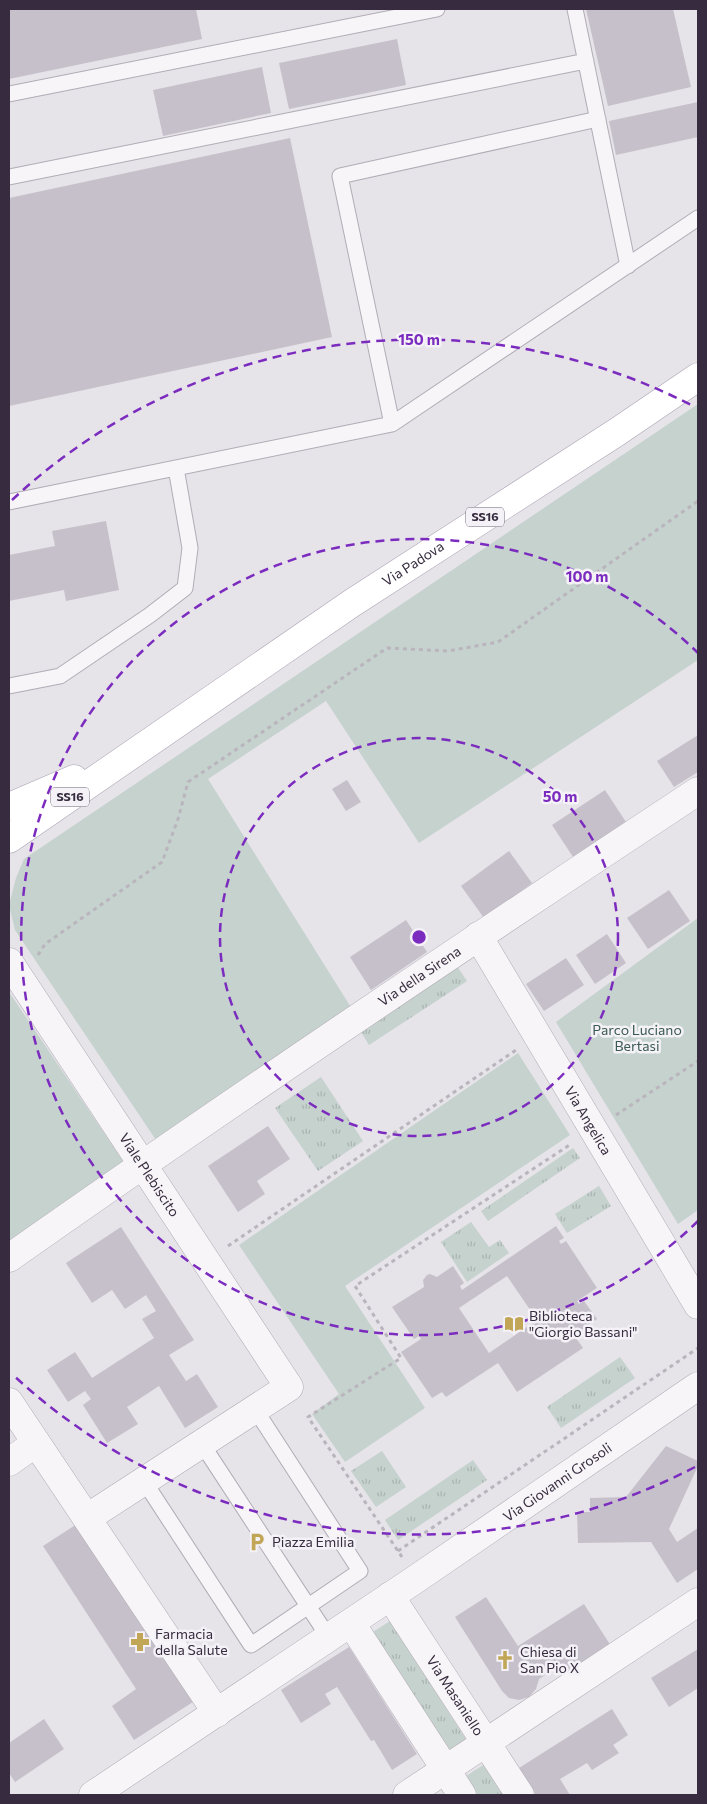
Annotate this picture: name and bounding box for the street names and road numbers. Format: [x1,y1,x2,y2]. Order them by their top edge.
road number: SS16 [466,508,504,526]
street label: Via Padova [379,537,447,589]
road number: SS16 [51,788,89,806]
street label: Via della Sirena [375,942,464,1010]
street label: Via Angelica [561,1083,616,1158]
street label: Viale Plebiscito [116,1130,183,1220]
street label: Via Giovanni Grosoli [500,1439,615,1525]
street label: Via Masaniello [423,1652,488,1739]

